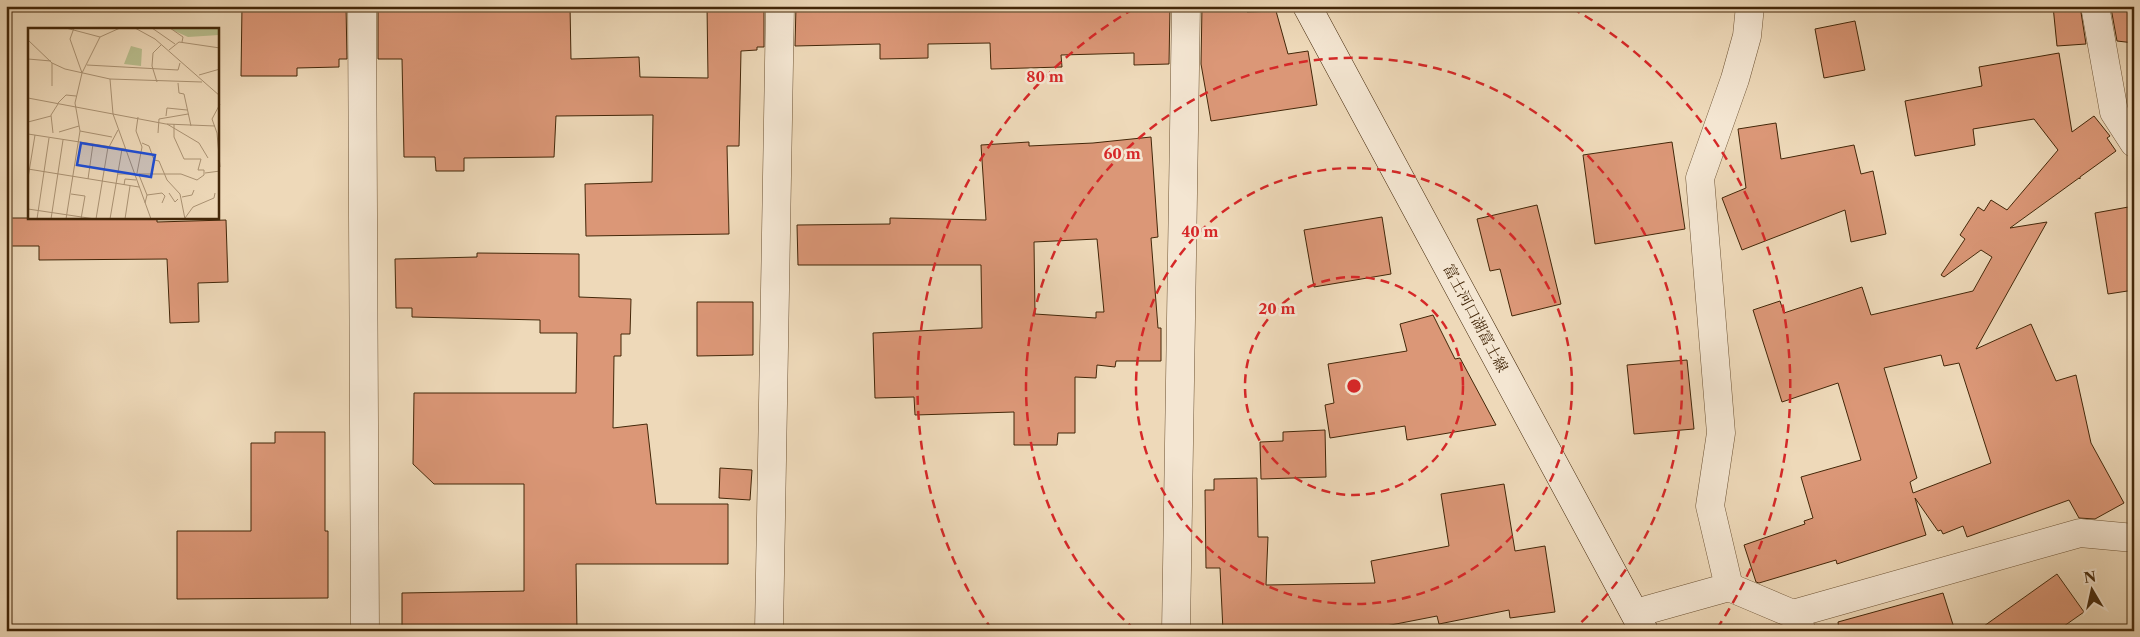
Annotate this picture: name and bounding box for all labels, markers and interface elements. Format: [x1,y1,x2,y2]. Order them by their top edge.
inset map [28,28,219,219]
text: 80 m [1026,67,1064,86]
text: 60 m [1103,144,1141,163]
text: 40 m [1181,222,1219,241]
street label: 富士河口湖富士線 [1439,261,1513,375]
text: 20 m [1258,299,1296,318]
centre of rings [1345,377,1363,395]
north arrow [2068,564,2118,614]
text: N [2083,567,2097,587]

